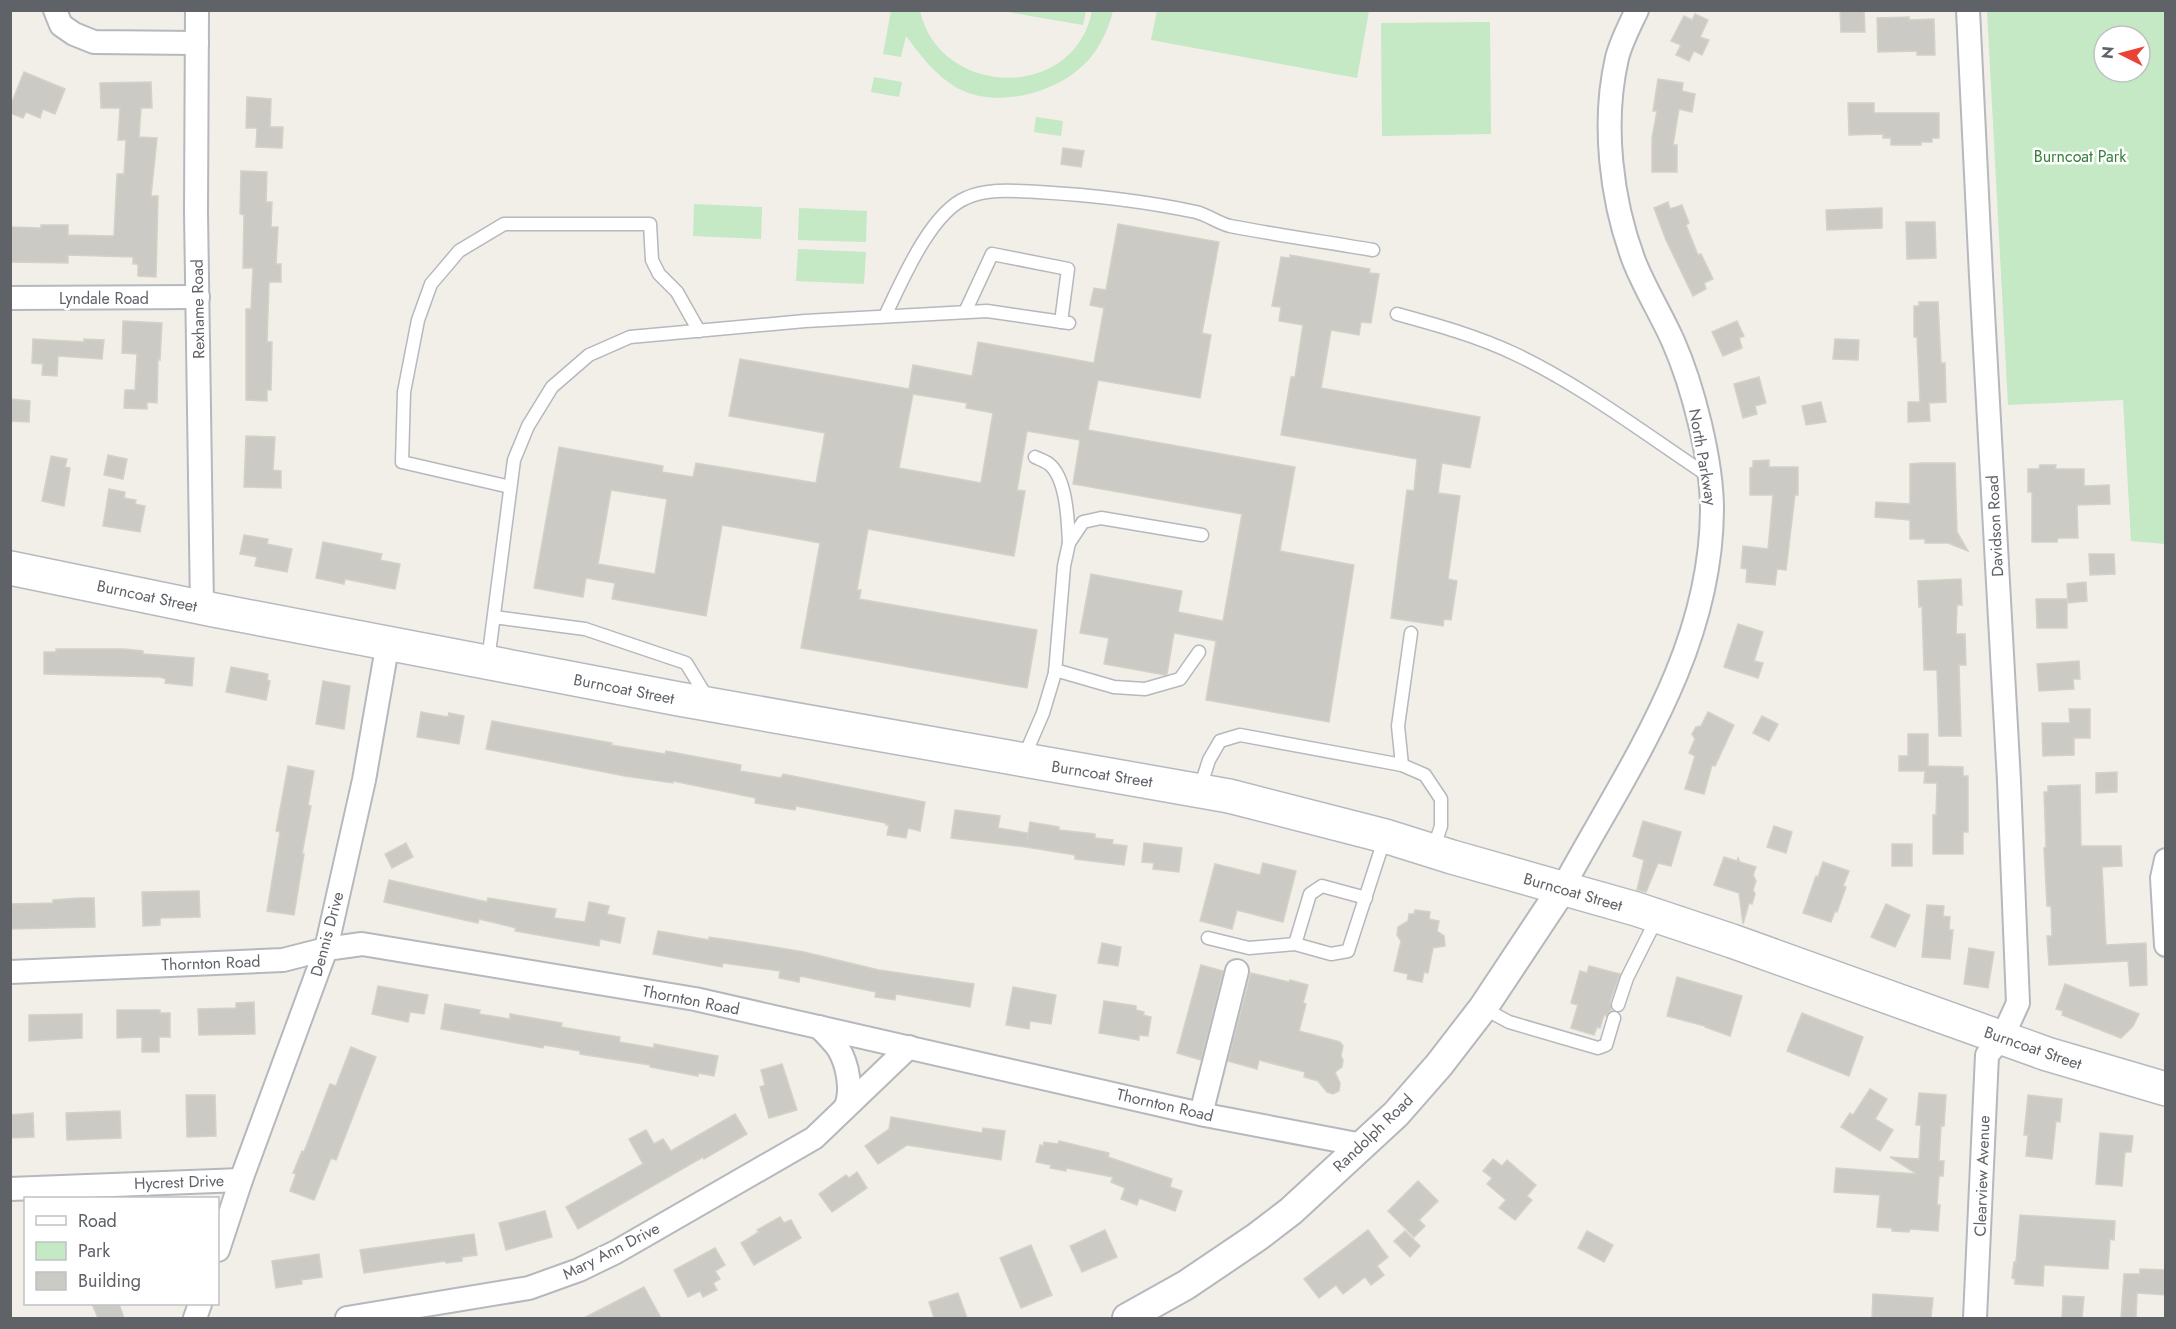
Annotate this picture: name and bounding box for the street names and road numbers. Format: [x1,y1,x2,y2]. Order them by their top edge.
street label: Rexhame Road [186,259,210,359]
street label: Lyndale Road [59,287,149,310]
street label: North Parkway [1683,407,1723,508]
street label: Davidson Road [1981,475,2009,577]
street label: Burncoat Street [95,574,199,618]
street label: Burncoat Street [572,668,676,710]
street label: Burncoat Street [1050,755,1154,793]
street label: Burncoat Street [1521,867,1625,917]
street label: Dennis Drive [305,889,349,979]
street label: Thornton Road [161,950,261,976]
street label: Thornton Road [640,979,742,1021]
street label: Burncoat Street [1981,1021,2085,1076]
street label: Thornton Road [1114,1083,1216,1127]
street label: Randolph Road [1328,1089,1418,1177]
street label: Clearview Avenue [1968,1115,1996,1237]
street label: Hycrest Drive [134,1169,224,1195]
street label: Mary Ann Drive [558,1217,664,1285]

